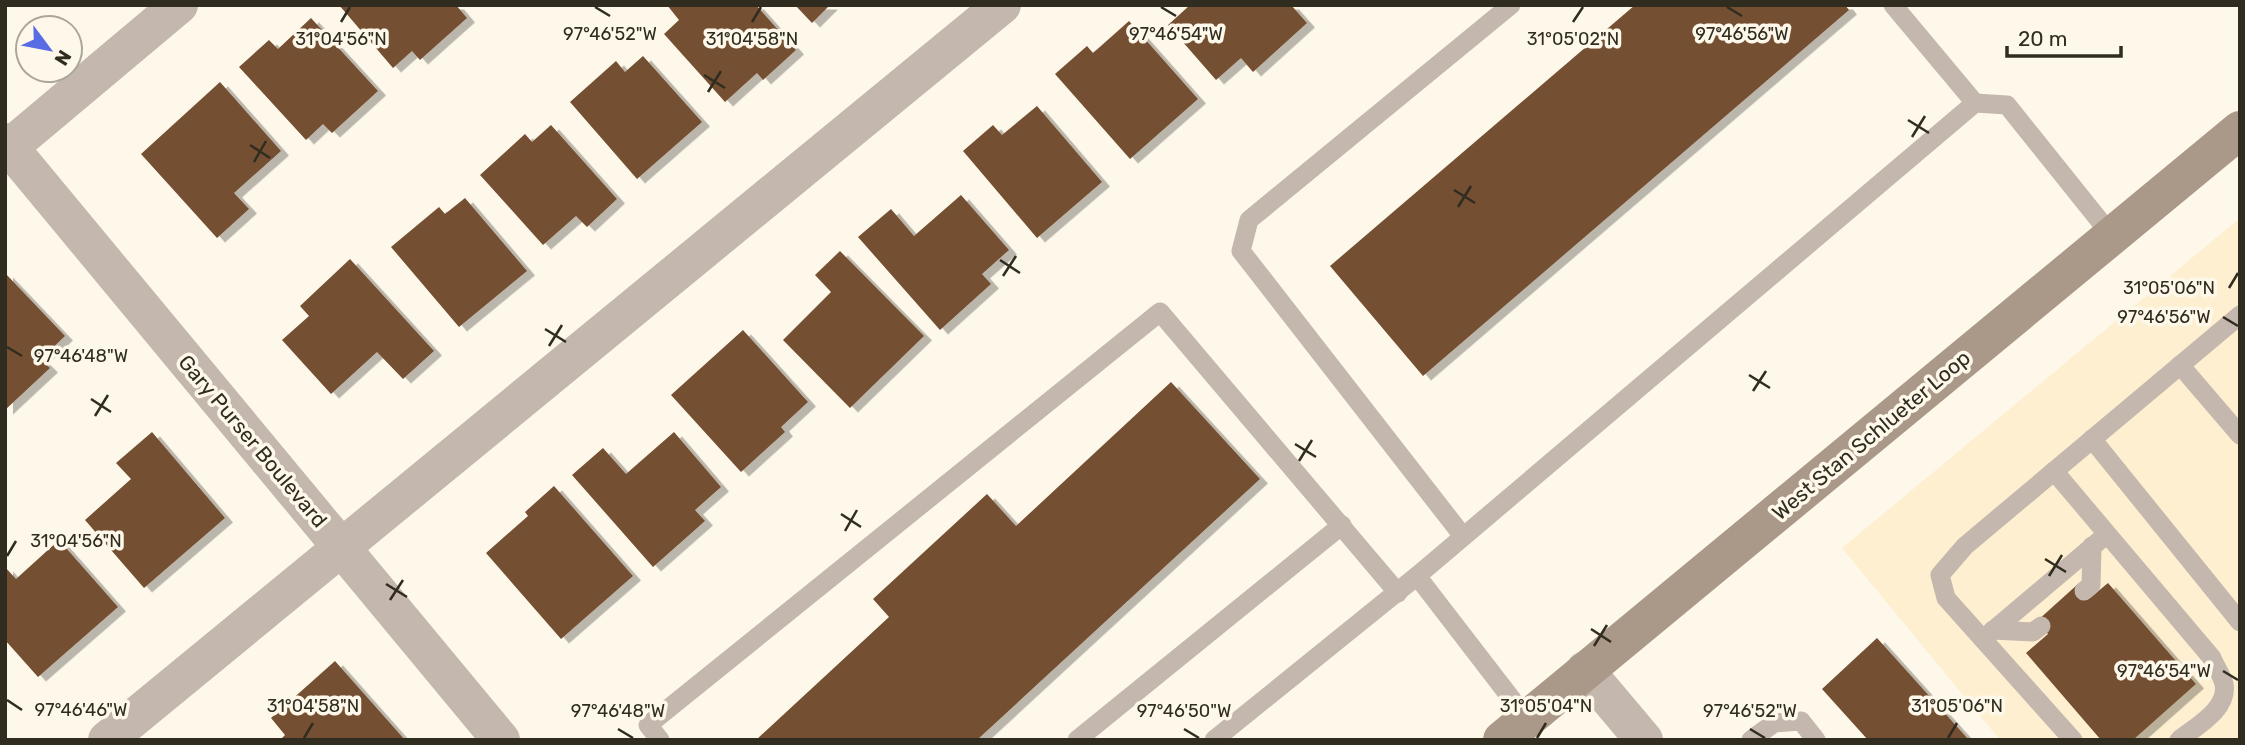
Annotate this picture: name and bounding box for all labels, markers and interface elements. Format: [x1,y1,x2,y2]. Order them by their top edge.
north arrow [14,14,84,84]
scale bar [2007,14,2121,58]
text: 97°46'52"W [563,23,657,45]
text: 97°46'54"W [1129,23,1223,45]
text: 97°46'56"W [1695,23,1789,45]
text: 20 m [2018,26,2067,51]
text: 31°04'56"N [295,28,387,50]
text: 31°04'58"N [706,28,798,50]
text: 31°05'02"N [1527,28,1619,50]
text: N [50,46,76,70]
text: 31°05'06"N [2123,277,2215,299]
text: 97°46'56"W [2117,306,2211,328]
text: 97°46'48"W [34,345,128,367]
street label: West Stan Schlueter Loop [1767,345,1975,525]
street label: Gary Purser Boulevard [174,350,332,532]
text: 31°04'56"N [30,530,122,552]
text: 97°46'54"W [2117,660,2211,682]
text: 31°04'58"N [267,695,359,717]
text: 31°05'04"N [1500,695,1592,717]
text: 31°05'06"N [1911,695,2003,717]
text: 97°46'46"W [34,699,128,721]
text: 97°46'48"W [571,700,665,722]
text: 97°46'50"W [1137,700,1231,722]
text: 97°46'52"W [1703,700,1797,722]

